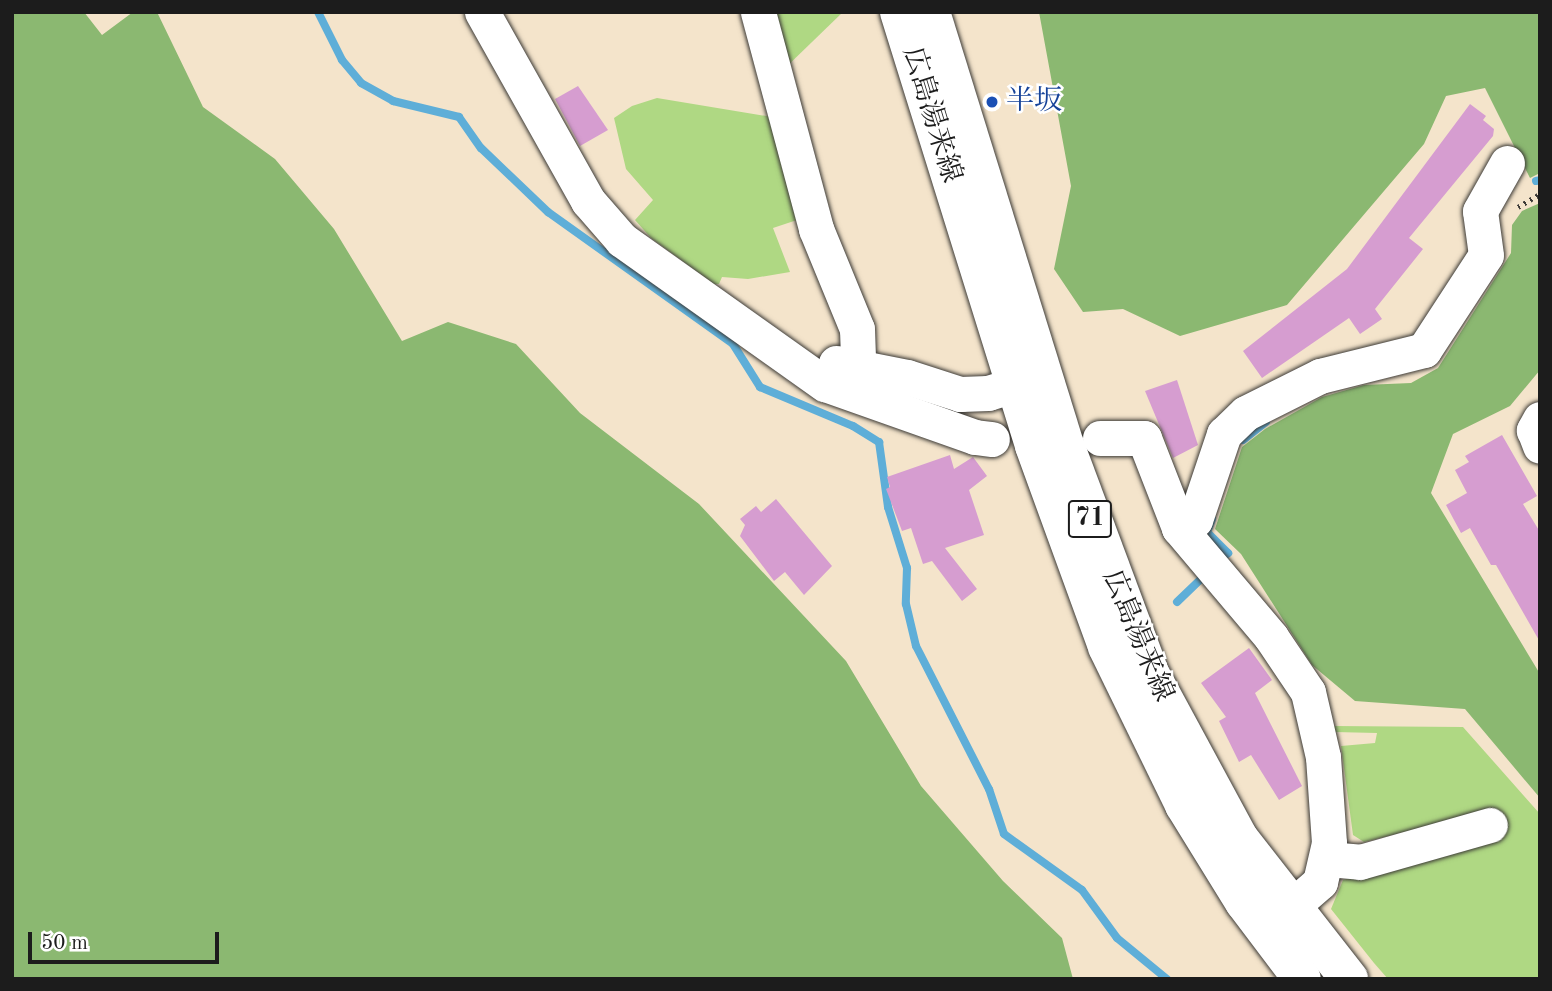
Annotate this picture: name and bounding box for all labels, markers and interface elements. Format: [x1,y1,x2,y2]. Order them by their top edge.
street label: 広島湯来線 [894,43,968,187]
place label: 半坂 [1006,85,1062,119]
marker: 半坂 [984,94,1000,110]
road number: 71 [1067,496,1113,541]
street label: 広島湯来線 [1094,565,1180,707]
scale bar [32,918,222,962]
text: 50 m [41,933,88,954]

